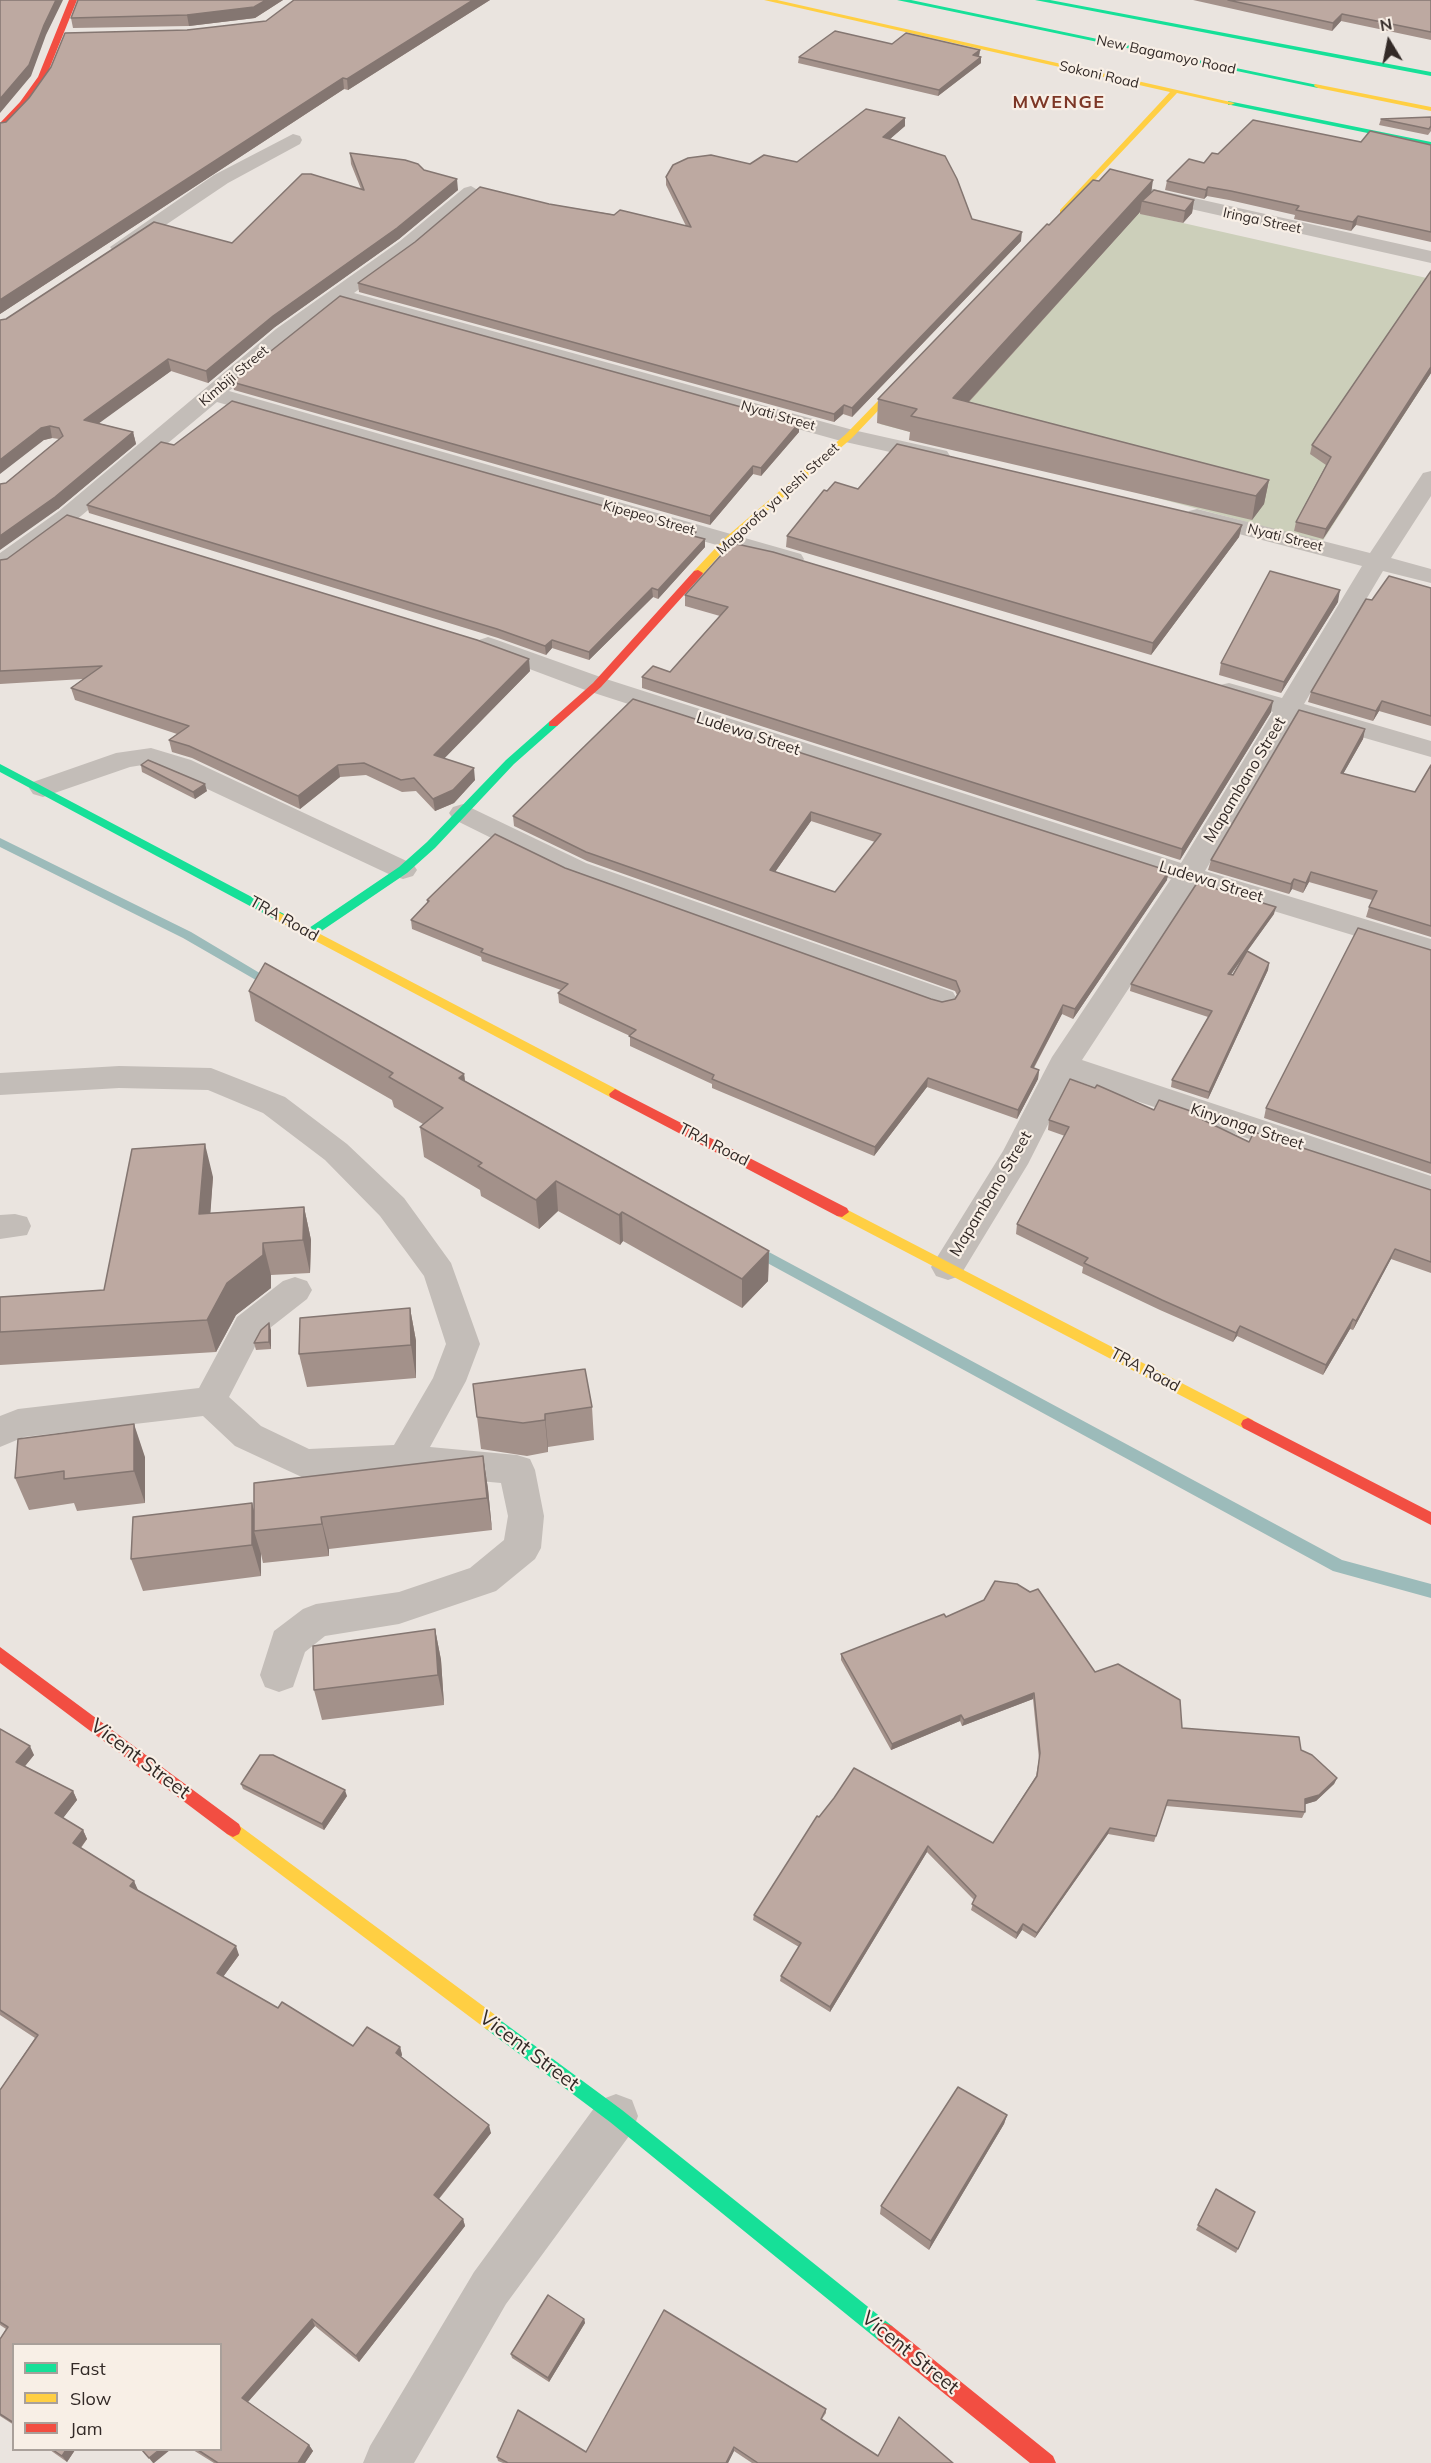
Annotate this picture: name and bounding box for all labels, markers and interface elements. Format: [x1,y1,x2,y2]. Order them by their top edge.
north arrow [1359,12,1419,72]
text: N [1378,13,1394,35]
street label: New Bagamoyo Road [1095,32,1237,78]
street label: Sokoni Road [1058,58,1140,92]
district label: MWENGE [1012,92,1106,114]
street label: Iringa Street [1221,205,1303,237]
street label: Kimbiji Street [196,342,272,410]
street label: Nyati Street [739,397,817,435]
street label: Magorofa ya Jeshi Street [713,440,843,558]
street label: Kipepeo Street [601,497,697,539]
street label: Nyati Street [1246,521,1324,555]
street label: Ludewa Street [694,708,802,760]
street label: Mapambano Street [1200,714,1290,846]
street label: Ludewa Street [1157,857,1265,907]
street label: TRA Road [246,892,322,946]
street label: Kinyonga Street [1188,1100,1306,1154]
street label: TRA Road [676,1119,752,1171]
street label: Mapambano Street [946,1128,1036,1260]
street label: TRA Road [1107,1344,1183,1396]
street label: Vicent Street [85,1714,195,1804]
street label: Vicent Street [474,2006,584,2096]
street label: Vicent Street [856,2306,964,2400]
legend [12,2343,222,2451]
text: Fast [70,2357,106,2380]
text: Slow [70,2387,111,2410]
text: Jam [70,2417,103,2440]

